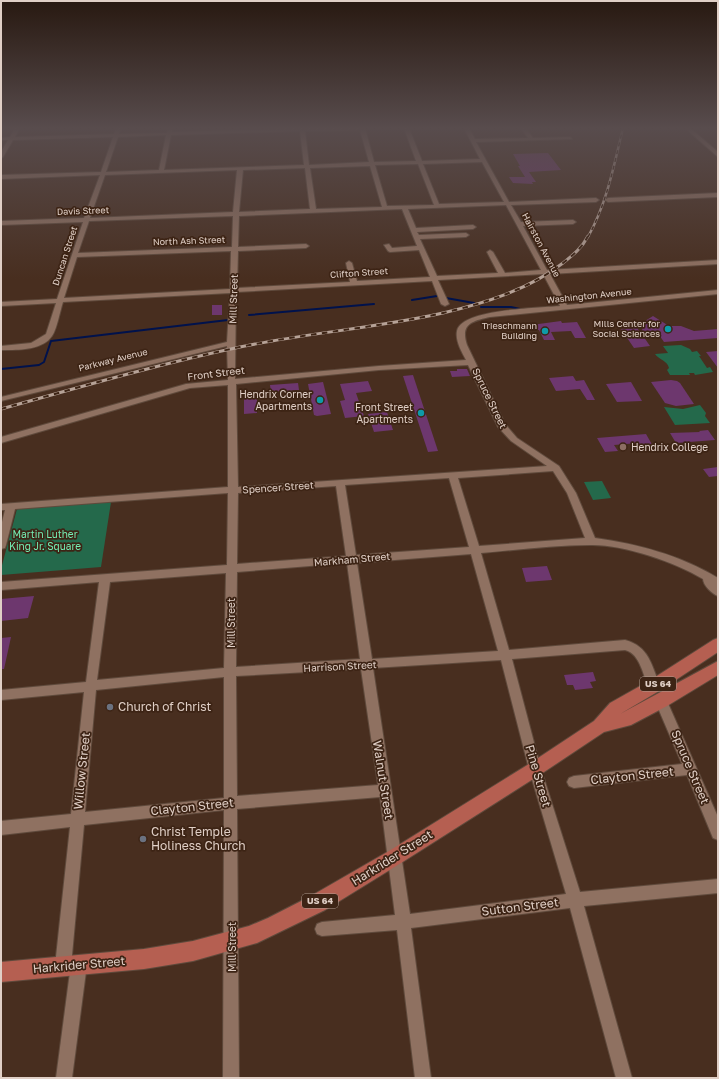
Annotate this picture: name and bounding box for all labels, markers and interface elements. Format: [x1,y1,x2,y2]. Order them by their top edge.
street label: Davis Street [57,204,110,217]
street label: Hairston Avenue [520,211,563,279]
street label: Duncan Street [50,224,79,287]
street label: North Ash Street [153,234,226,247]
street label: Clifton Street [330,265,389,280]
street label: Mill Street [226,274,240,324]
street label: Washington Avenue [546,286,632,305]
place label: Mills Center for Social Sciences [593,318,660,339]
place label: Trieschmann Building [482,320,537,341]
marker: Mills Center for Social Sciences [663,324,673,334]
marker: Trieschmann Building [540,326,550,336]
street label: Parkway Avenue [77,346,148,373]
street label: Front Street [187,364,245,382]
street label: Spruce Street [470,366,510,430]
place label: Hendrix Corner Apartments [239,388,312,412]
marker: Hendrix Corner Apartments [315,395,325,405]
place label: Front Street Apartments [355,401,413,425]
marker: Front Street Apartments [416,408,426,418]
place label: Hendrix College [631,441,708,453]
marker: Hendrix College [618,442,628,452]
street label: Spencer Street [242,479,314,495]
park label: Martin Luther King Jr. Square [9,528,81,552]
street label: Markham Street [313,550,391,568]
street label: Mill Street [225,598,237,648]
street label: Harrison Street [303,658,377,674]
road number: US 64 [640,677,676,691]
place label: Church of Christ [118,699,212,714]
marker: Church of Christ [105,702,115,712]
street label: Spruce Street [668,727,713,806]
street label: Willow Street [70,731,93,810]
street label: Walnut Street [370,739,397,821]
street label: Pine Street [522,743,555,809]
street label: Clayton Street [590,764,674,787]
street label: Clayton Street [150,795,234,818]
place label: Christ Temple Holiness Church [151,824,246,853]
street label: Harkrider Street [348,827,435,889]
marker: Christ Temple Holiness Church [138,834,148,844]
road number: US 64 [302,894,338,908]
street label: Sutton Street [481,894,560,919]
street label: Mill Street [226,922,238,972]
street label: Harkrider Street [32,953,126,976]

